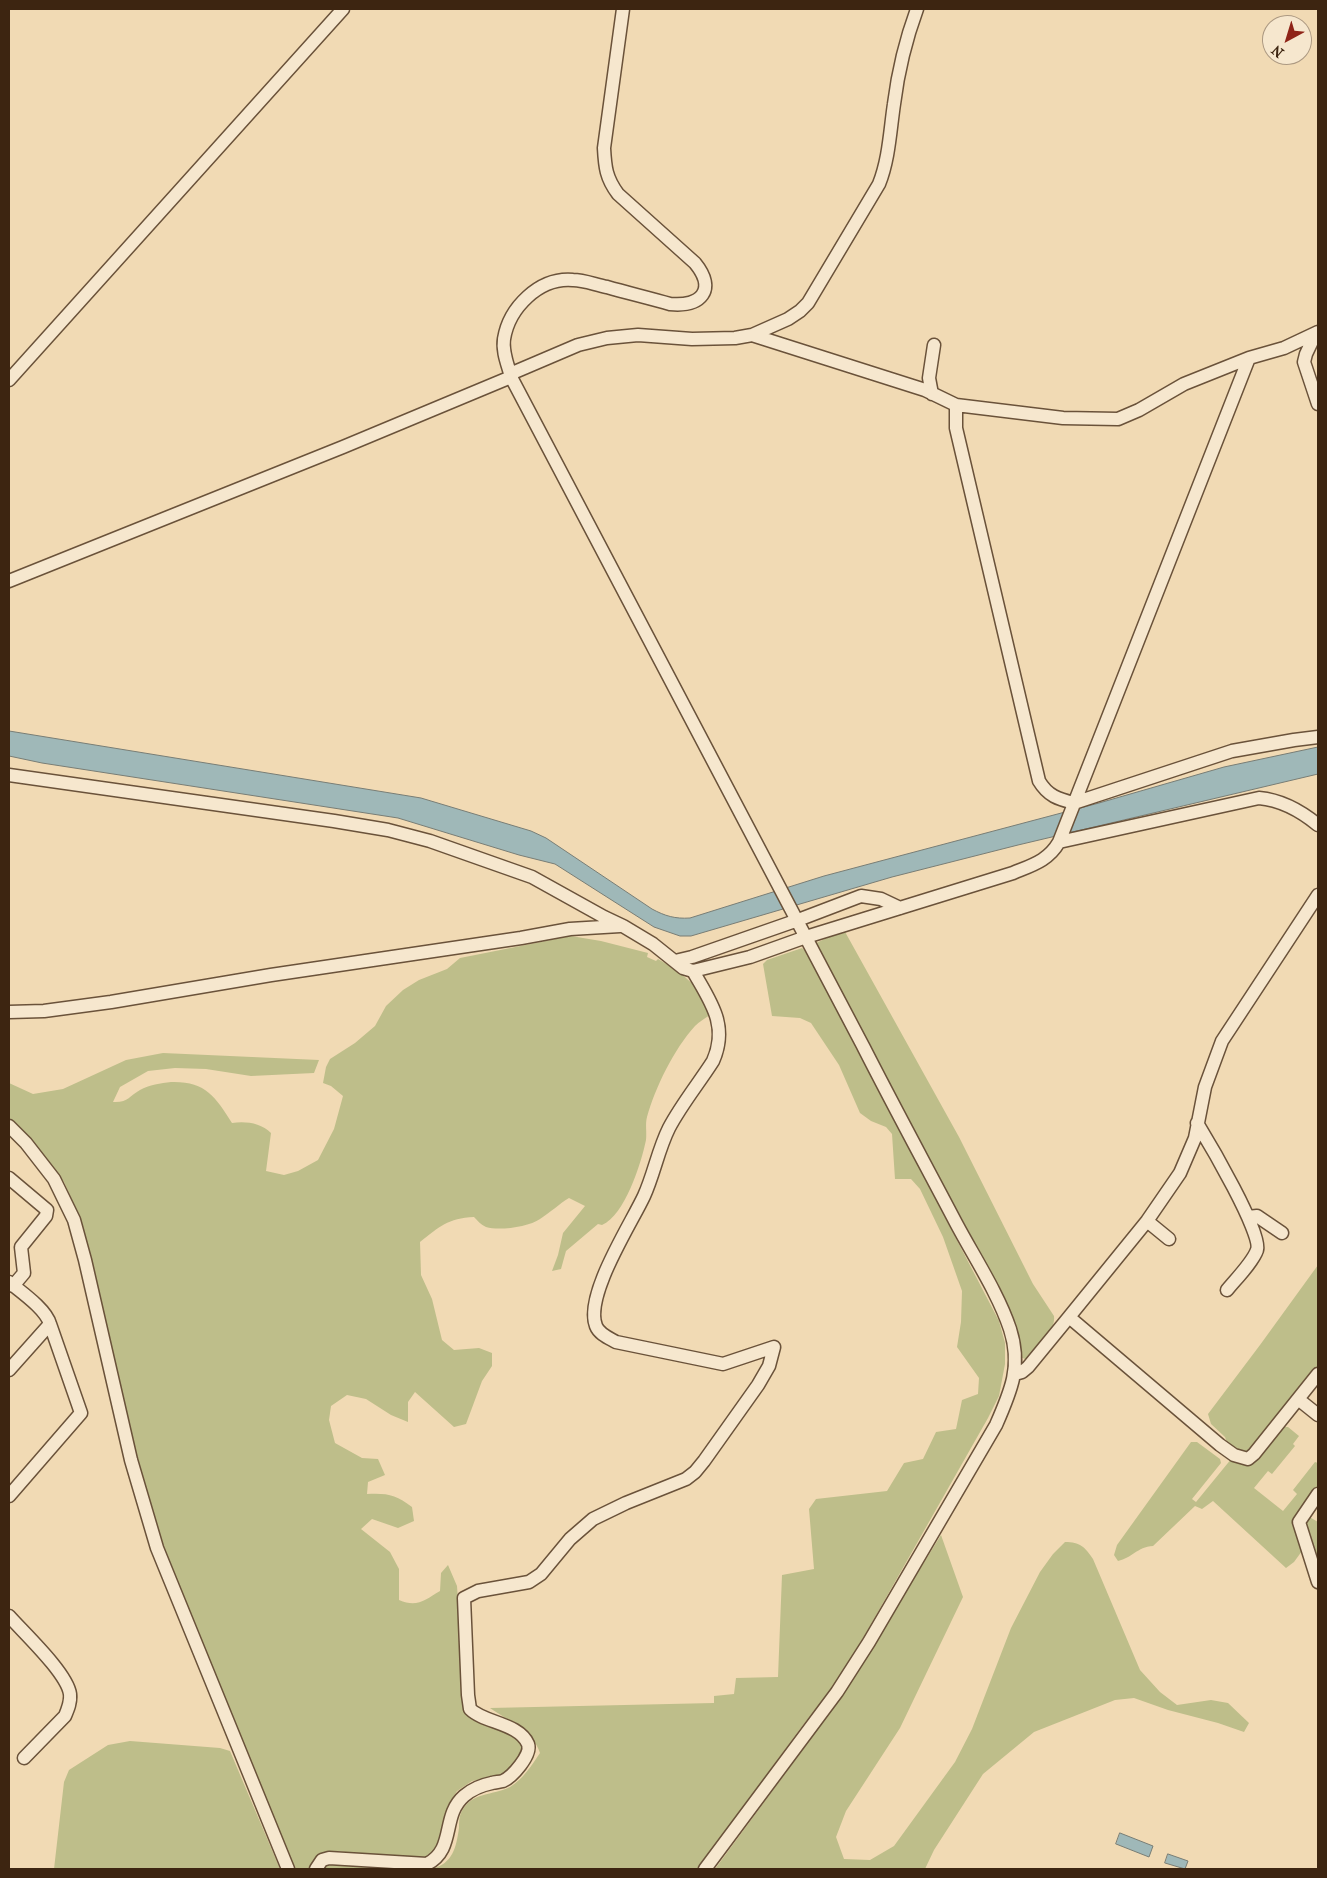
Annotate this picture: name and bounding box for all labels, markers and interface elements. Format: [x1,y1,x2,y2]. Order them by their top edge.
north arrow [1262,15,1312,65]
text: N [1268,41,1287,61]

